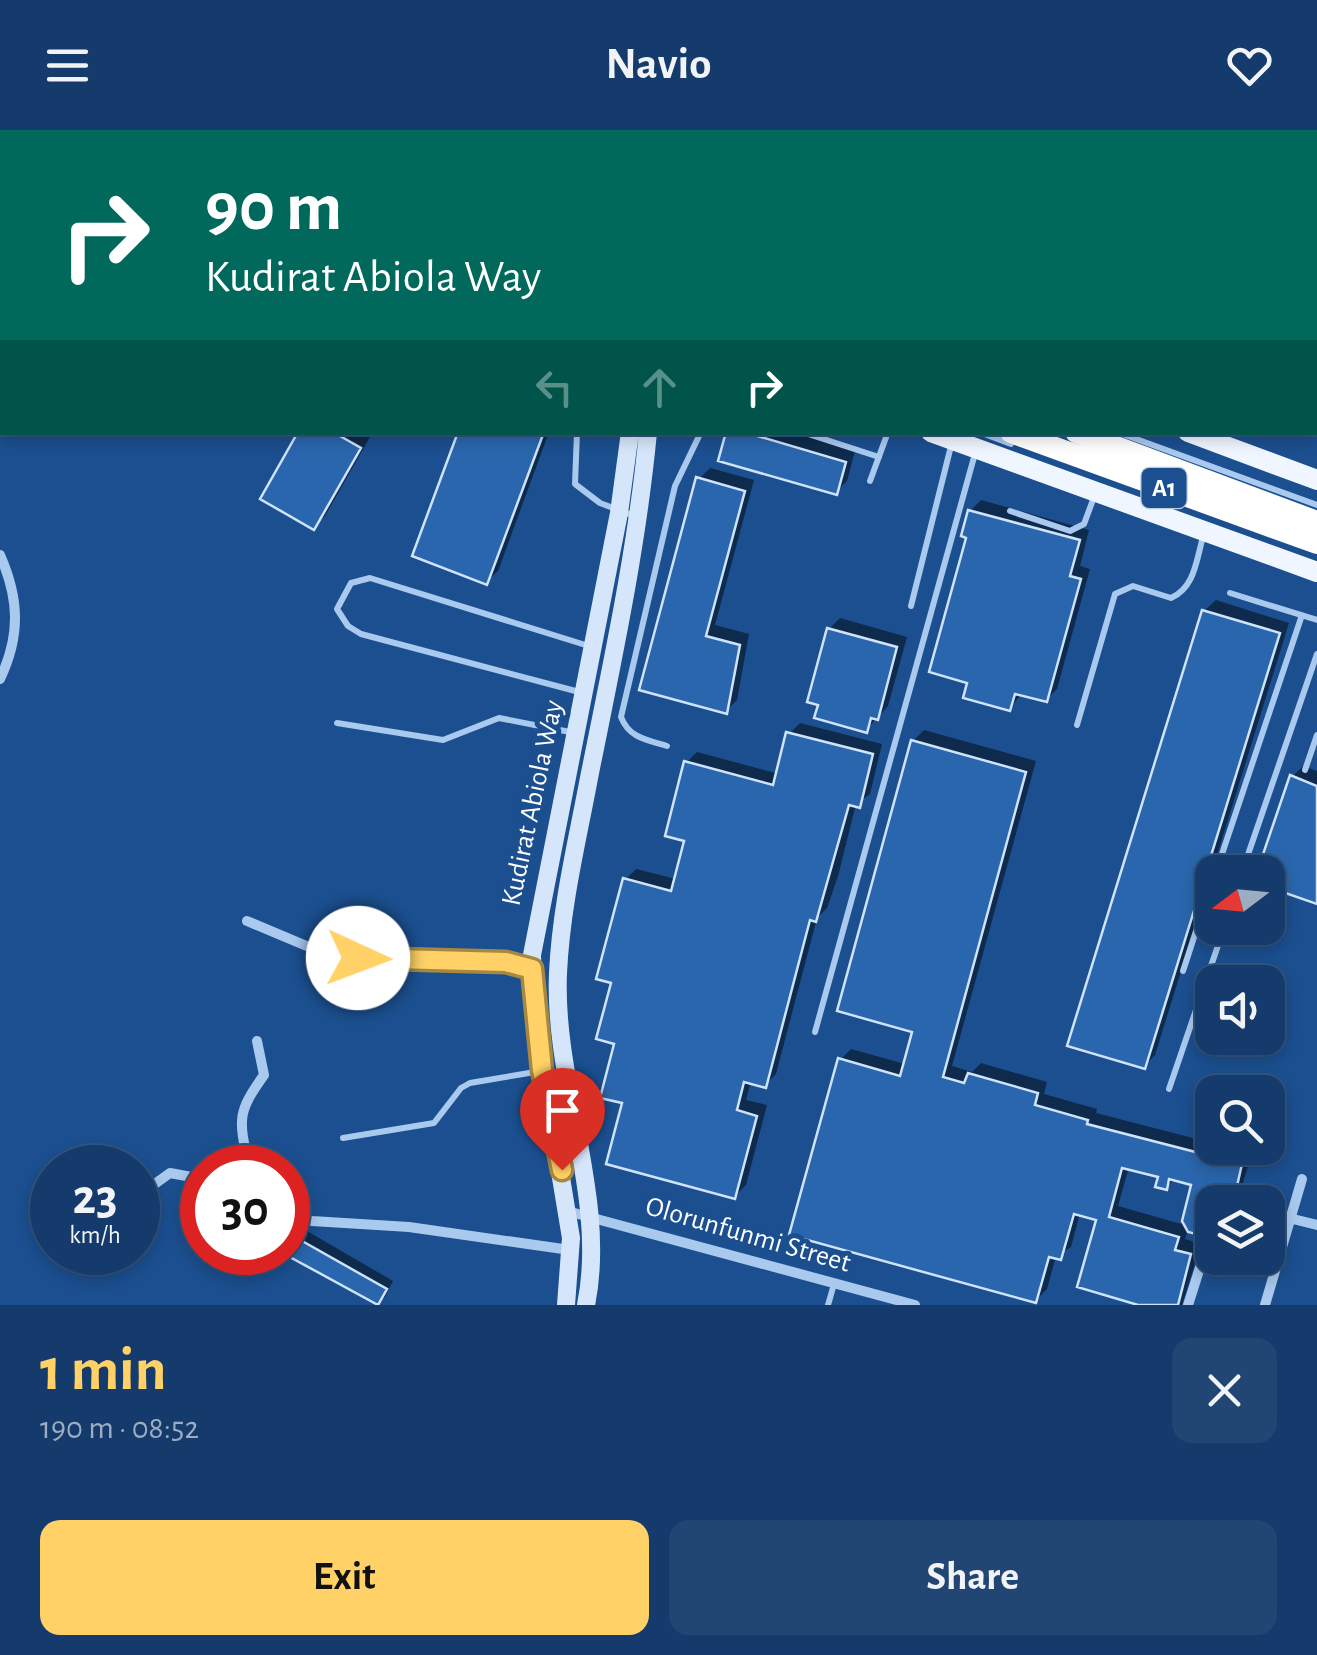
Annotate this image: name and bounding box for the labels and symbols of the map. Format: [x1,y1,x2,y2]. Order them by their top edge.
road number: A1 [1142,468,1186,508]
street label: Kudirat Abiola Way [498,698,568,908]
north arrow [1195,855,1285,945]
position arrow [306,906,410,1010]
pin [520,1068,605,1171]
speed limit sign: 30 [180,1145,310,1275]
street label: Olorunfunmi Street [642,1192,854,1278]

